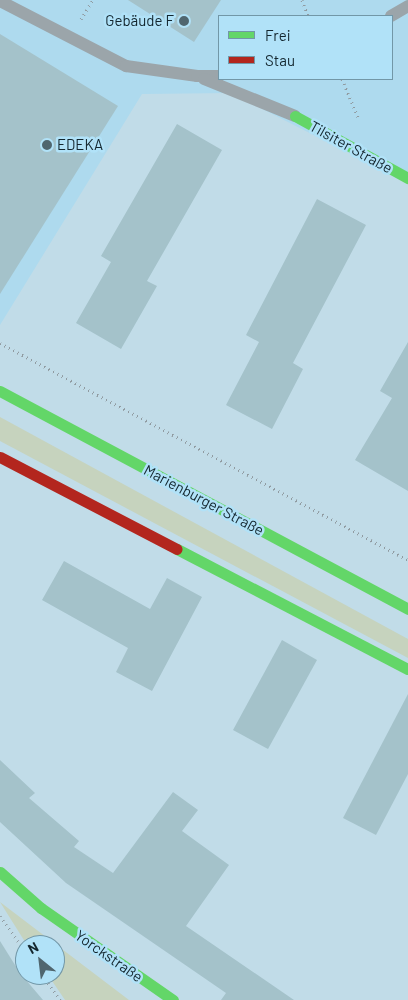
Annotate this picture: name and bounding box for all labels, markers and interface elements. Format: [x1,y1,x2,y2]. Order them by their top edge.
place label: Gebäude F [105,12,174,30]
marker: Gebäude F [178,15,190,27]
legend [218,15,393,80]
text: Frei [265,26,291,44]
text: Stau [265,51,295,69]
street label: Tilsiter Straße [306,117,396,177]
place label: EDEKA [57,136,103,154]
marker: EDEKA [41,139,53,151]
street label: Marienburger Straße [141,461,267,539]
street label: Yorckstraße [72,926,146,986]
north arrow [15,935,65,985]
text: N [25,938,41,957]

